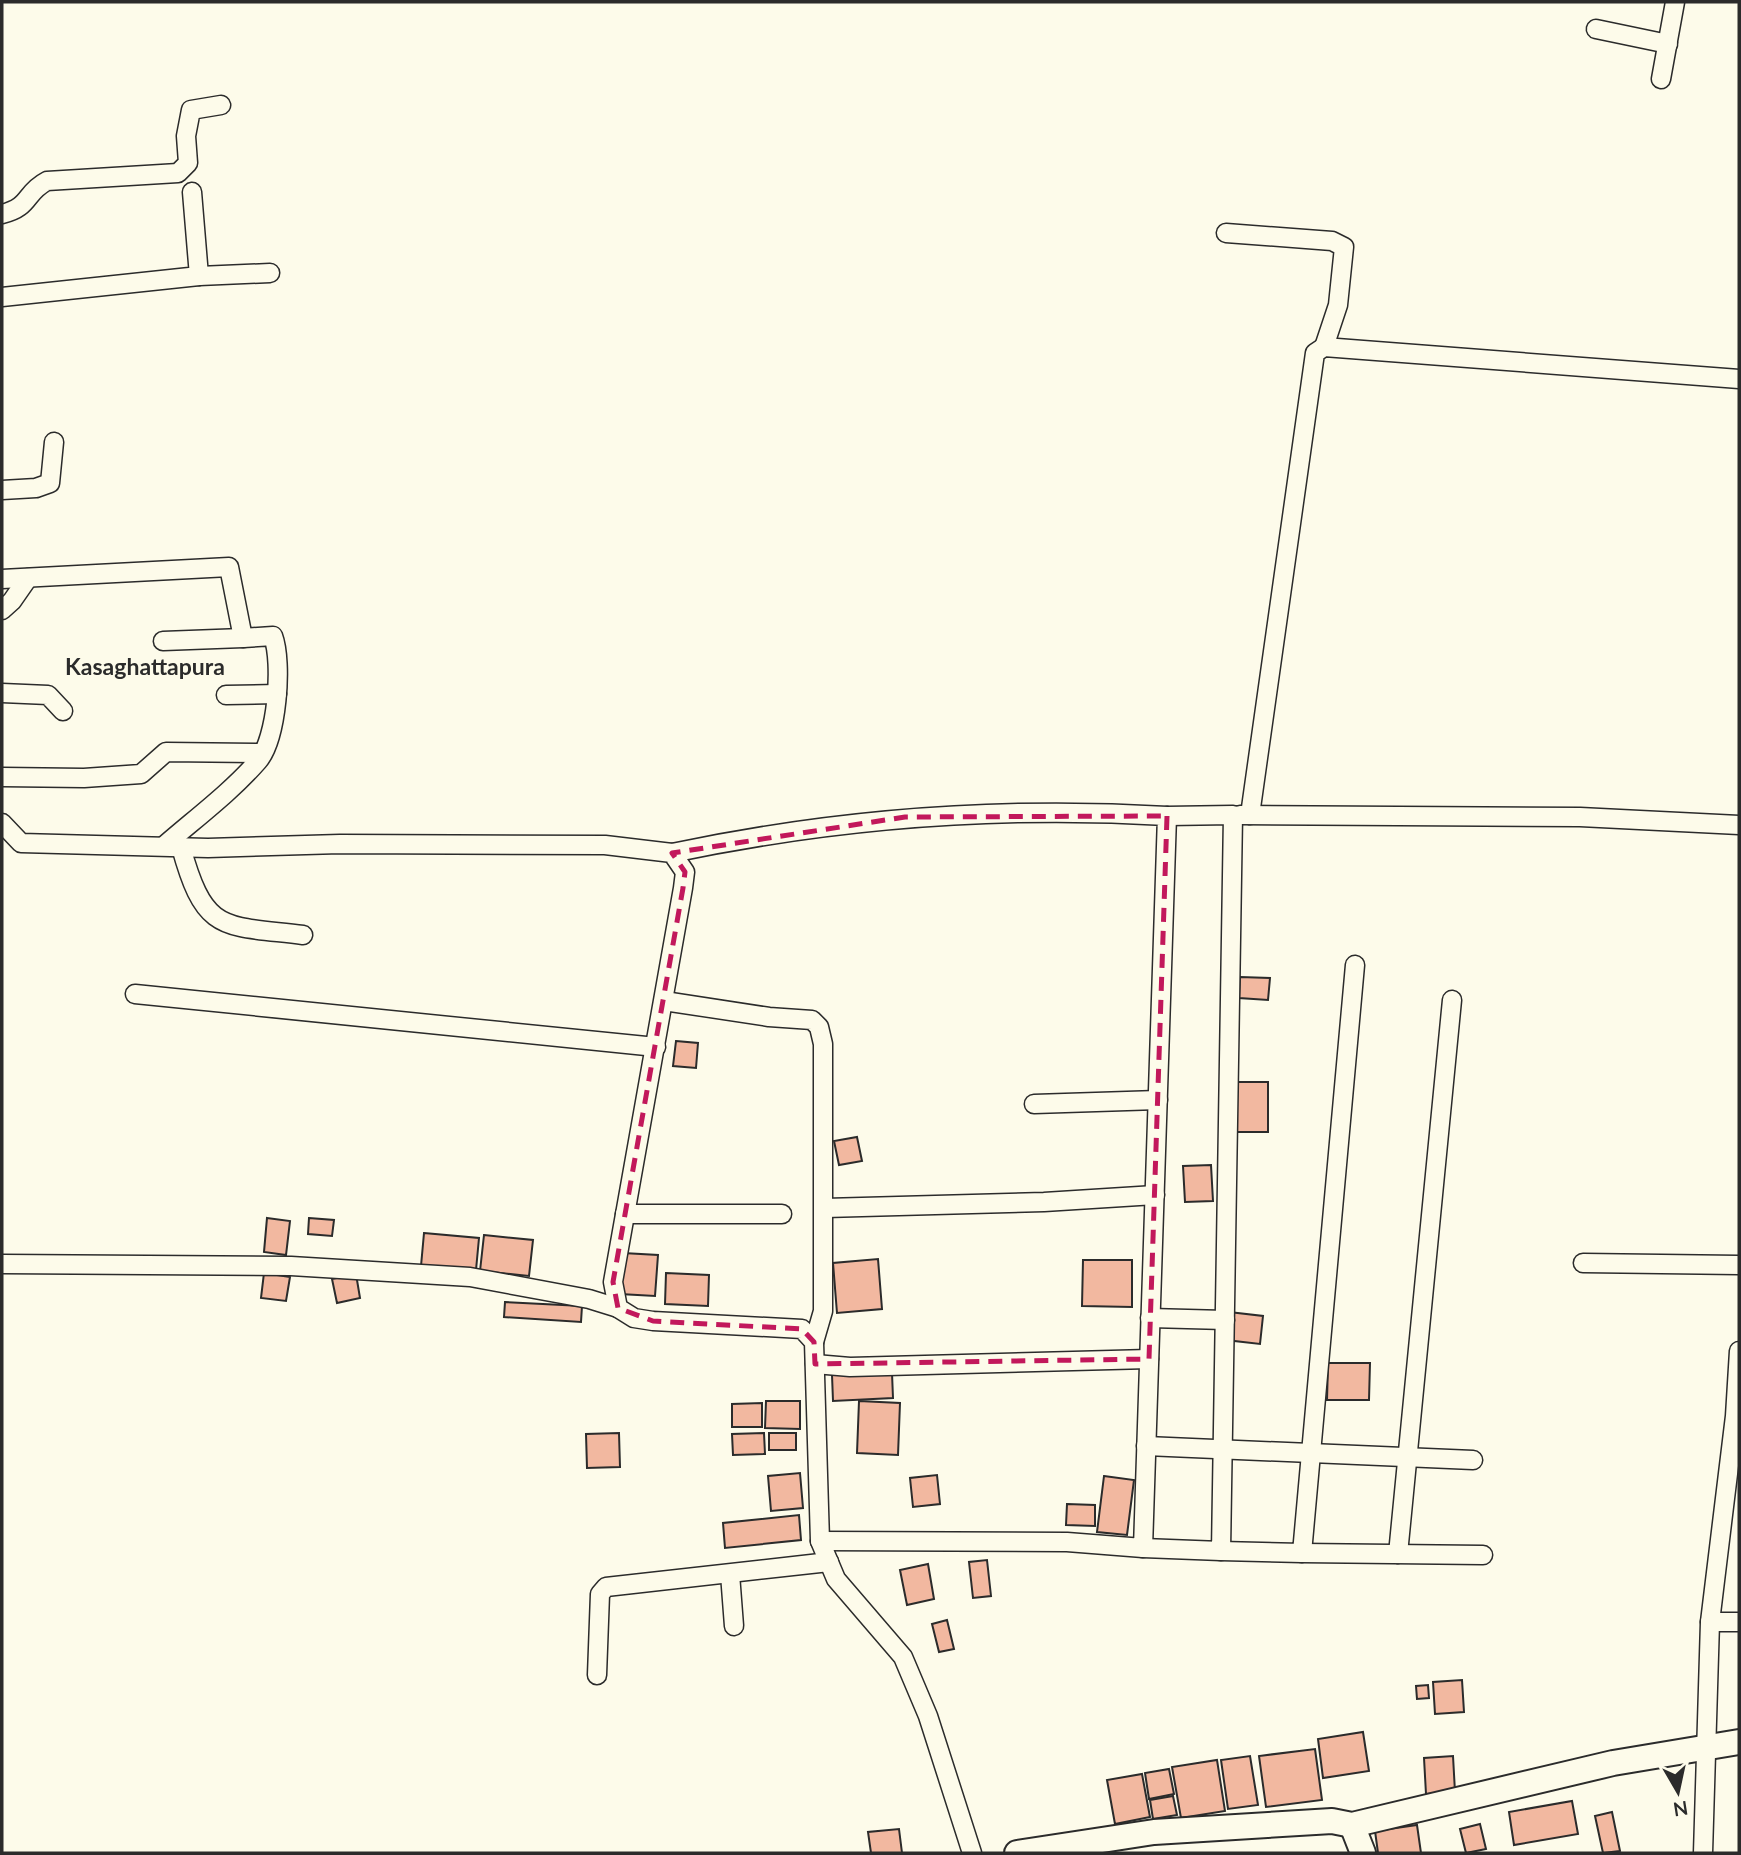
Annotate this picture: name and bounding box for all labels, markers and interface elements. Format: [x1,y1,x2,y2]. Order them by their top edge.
district label: Kasaghattapura [65,652,225,680]
north arrow [1643,1757,1713,1827]
text: N [1672,1797,1690,1822]

